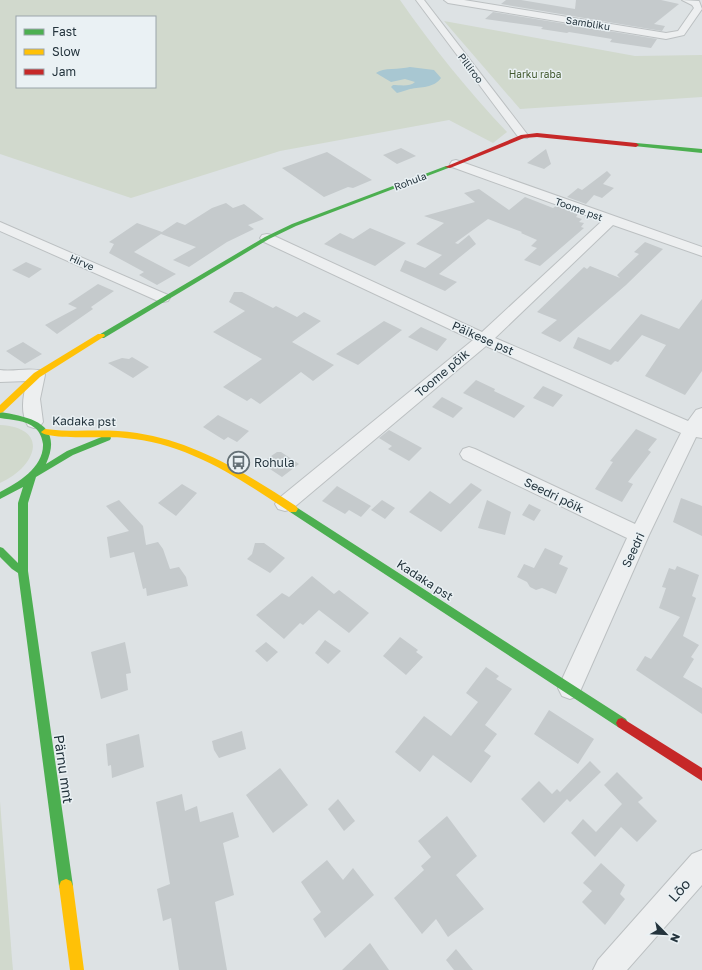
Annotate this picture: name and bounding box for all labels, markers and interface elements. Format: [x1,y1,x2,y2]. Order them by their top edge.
street label: Sambliku [565,14,611,32]
legend [16,16,156,88]
text: Fast [52,24,77,39]
text: Slow [52,44,80,59]
street label: Pilliroo [456,51,486,85]
text: Jam [52,64,76,79]
park label: Harku raba [509,68,561,80]
street label: Rohula [392,169,428,193]
street label: Toome pst [553,195,605,223]
street label: Hirve [68,251,96,273]
street label: Päikese pst [450,318,516,358]
street label: Toome põik [412,346,472,400]
street label: Kadaka pst [52,413,116,429]
bus stop icon: Rohula [226,449,252,475]
place label: Rohula [254,455,295,470]
street label: Seedri põik [522,474,586,516]
street label: Seedri [618,530,648,570]
street label: Kadaka pst [394,556,456,604]
street label: Pärnu mnt [51,733,77,805]
street label: Lõo [665,875,693,905]
north arrow [646,914,686,954]
text: N [668,932,683,945]

